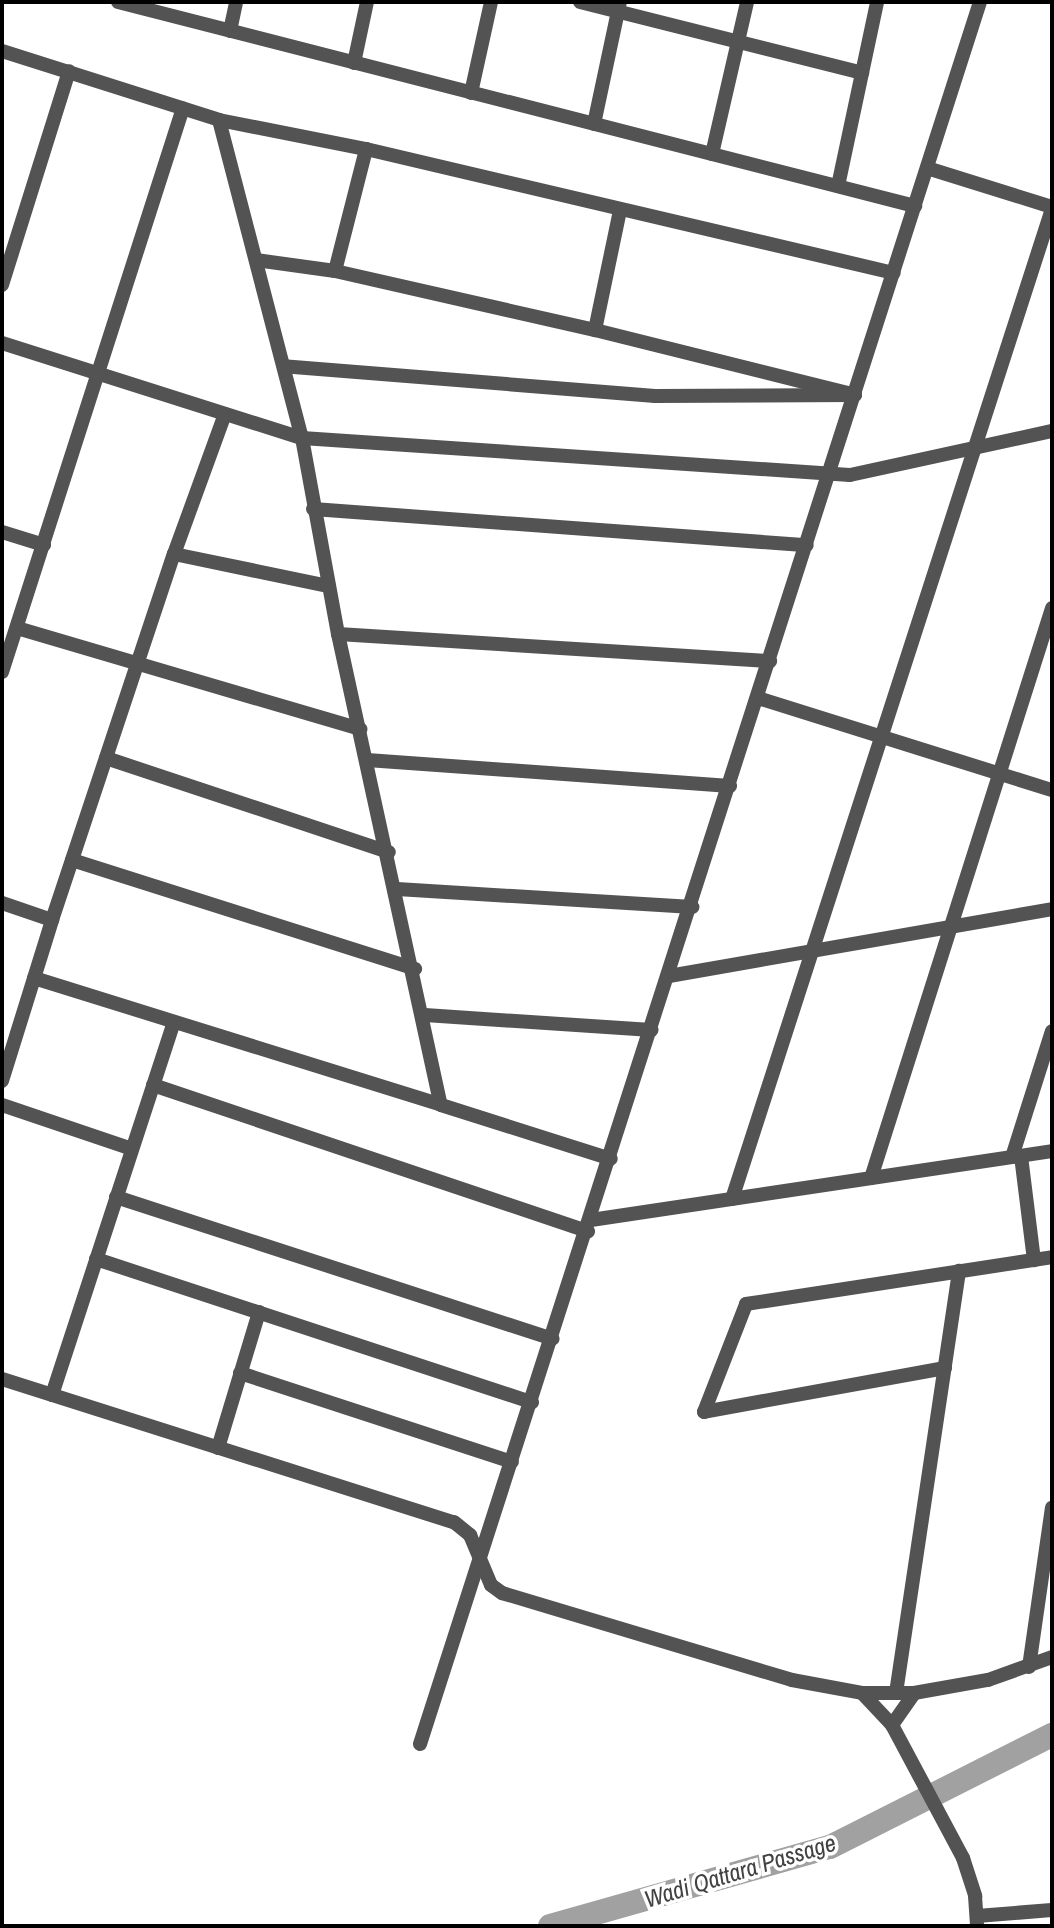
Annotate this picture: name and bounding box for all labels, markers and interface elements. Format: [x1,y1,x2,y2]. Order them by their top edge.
water label: Wadi Qattara Passage [641,1828,839,1914]

